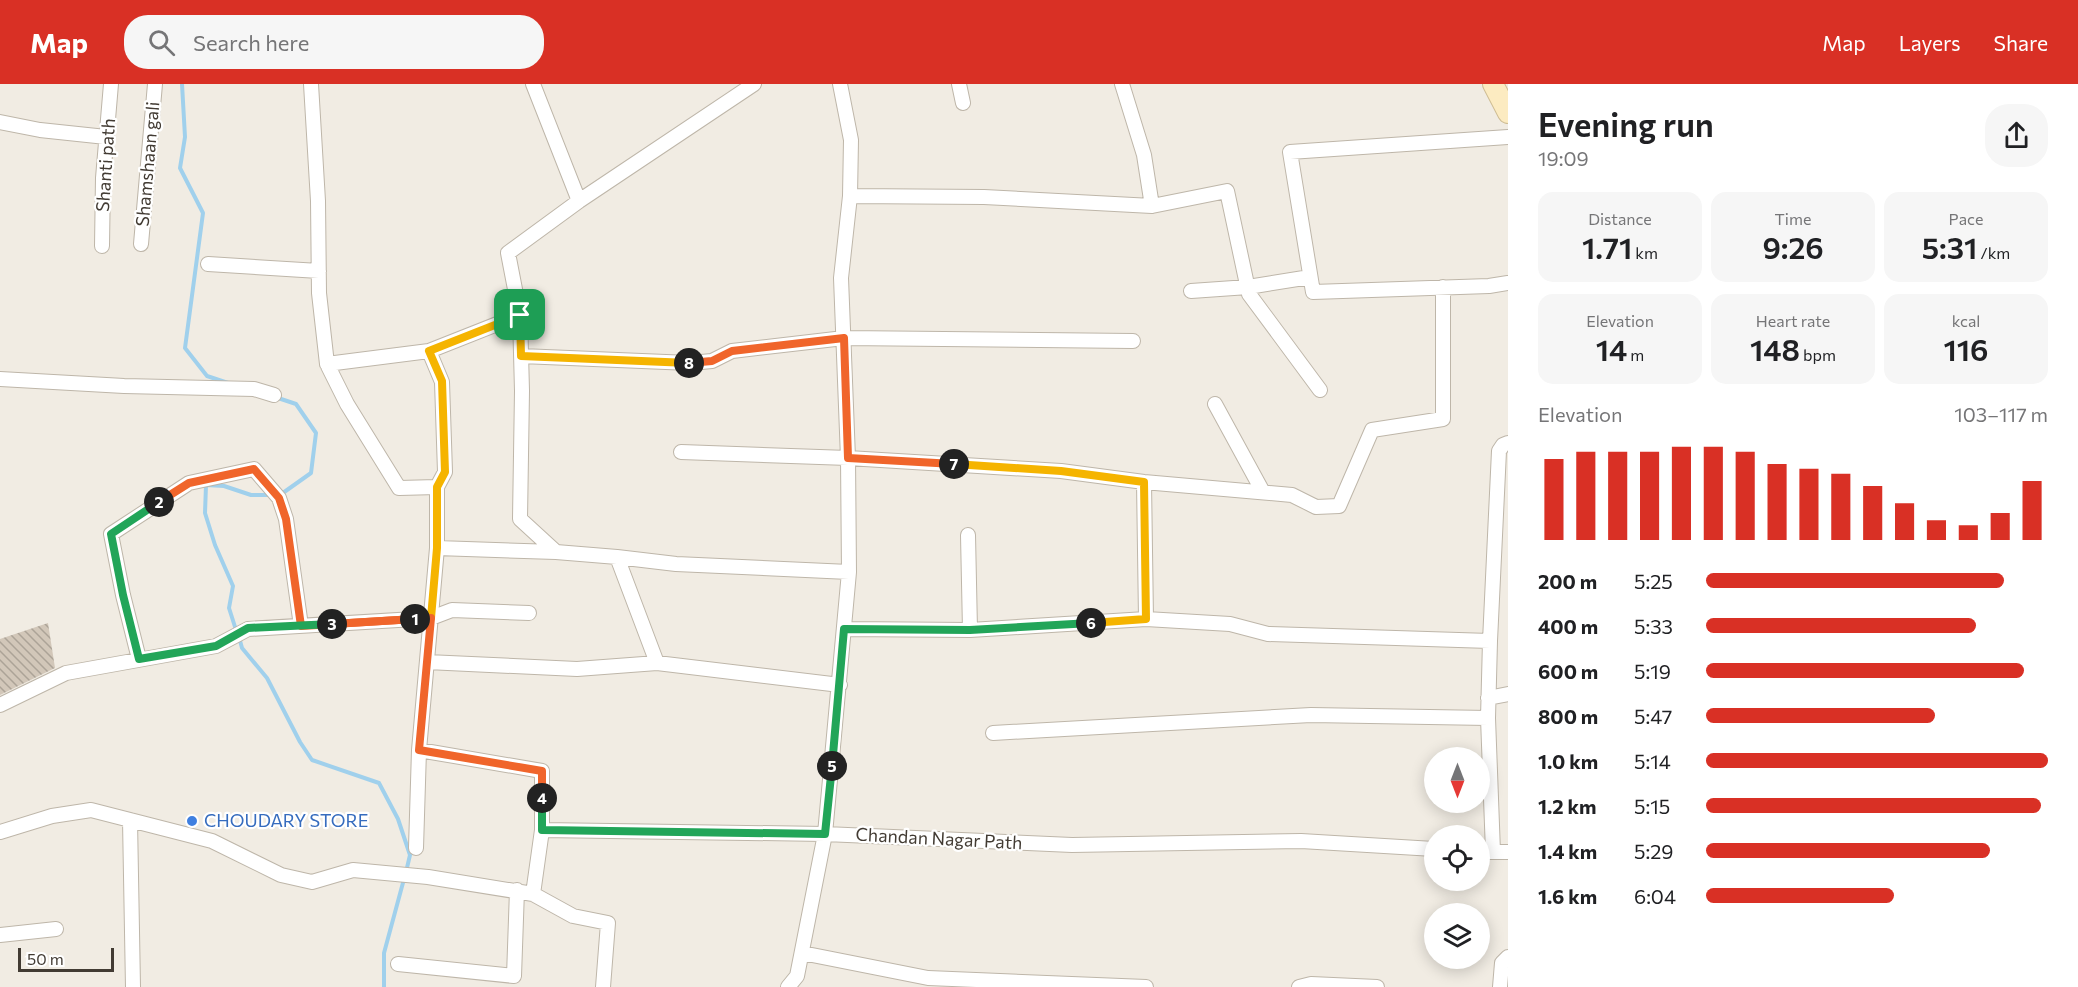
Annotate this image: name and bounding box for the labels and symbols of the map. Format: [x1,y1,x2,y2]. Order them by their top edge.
street label: Shamshaan gali [131,101,163,227]
street label: Shanti path [91,117,119,212]
pin [494,289,545,340]
pin: 8 [674,348,704,378]
pin: 7 [939,449,969,479]
pin: 2 [144,487,174,517]
pin: 1 [400,604,430,634]
pin: 6 [1076,608,1106,638]
pin: 3 [317,609,347,639]
north arrow [1424,747,1490,813]
pin: 5 [817,751,847,781]
pin: 4 [527,783,557,813]
place label: CHOUDARY STORE [204,809,368,831]
marker: CHOUDARY STORE [185,814,199,828]
street label: Chandan Nagar Path [855,823,1023,853]
scale bar [18,945,114,972]

